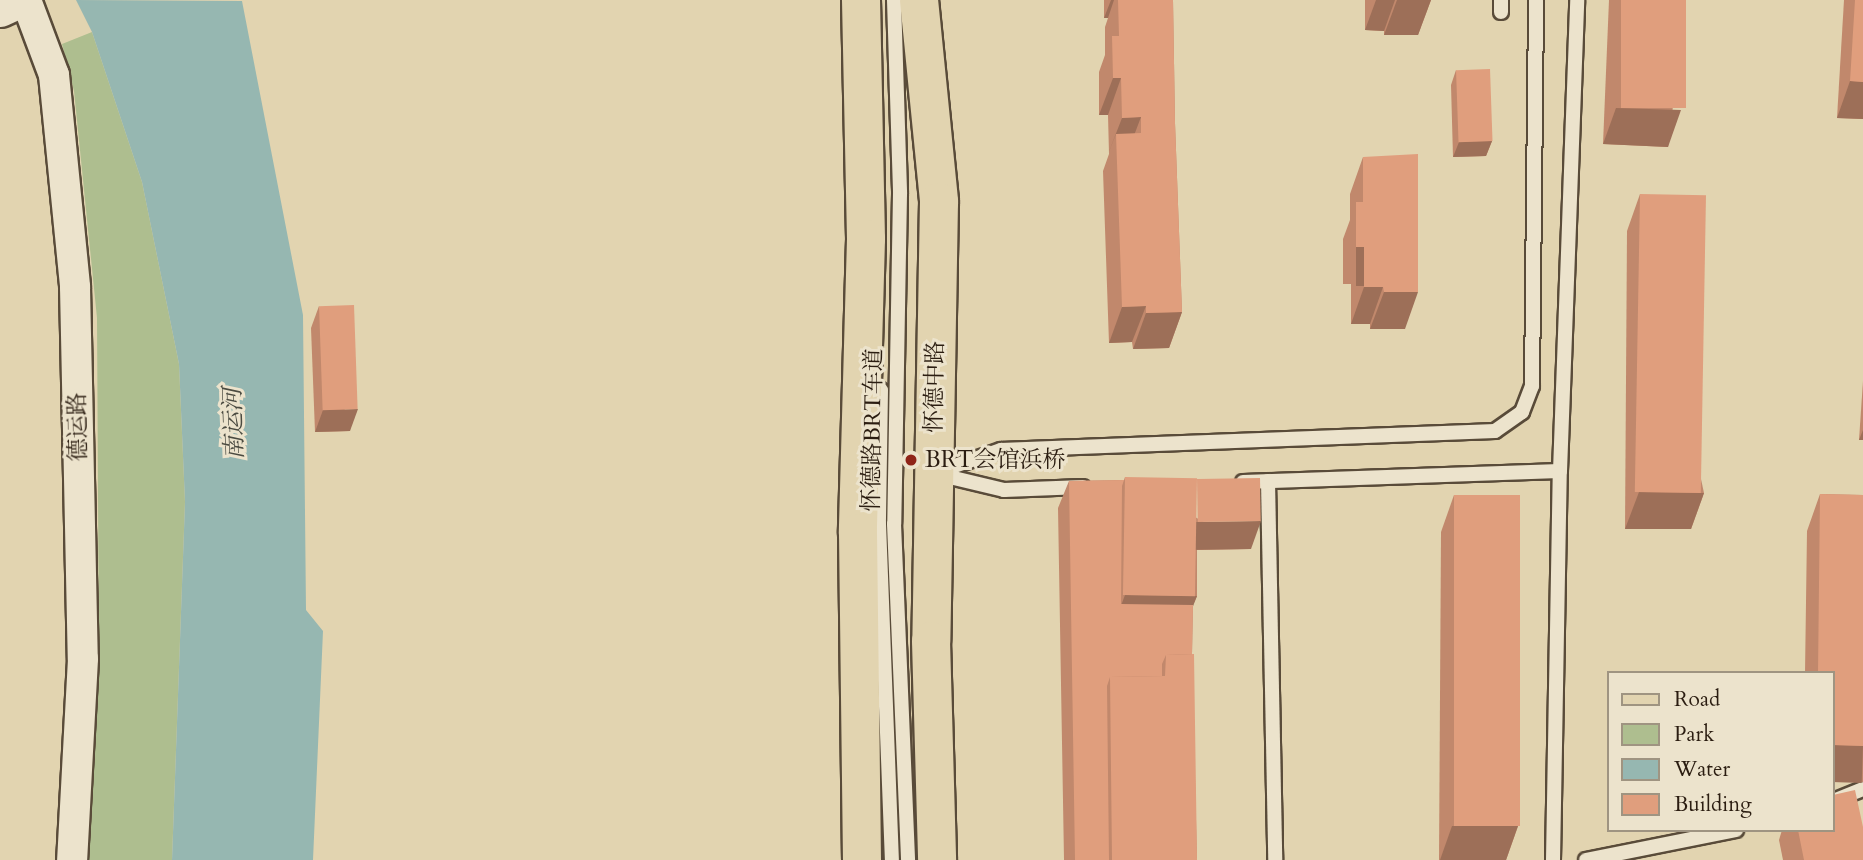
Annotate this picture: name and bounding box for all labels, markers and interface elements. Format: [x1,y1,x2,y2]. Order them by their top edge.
street label: 怀德中路 [920,341,950,433]
street label: 怀德路BRT车道 [858,348,888,512]
water label: 南运河 [218,388,250,460]
street label: 德运路 [64,392,92,462]
place label: BRT会馆浜桥 [925,446,1065,474]
marker: BRT会馆浜桥 [903,452,919,468]
legend [1608,671,1835,832]
text: Road [1674,685,1720,714]
text: Park [1674,720,1714,749]
text: Water [1674,755,1730,784]
text: Building [1674,790,1752,819]

